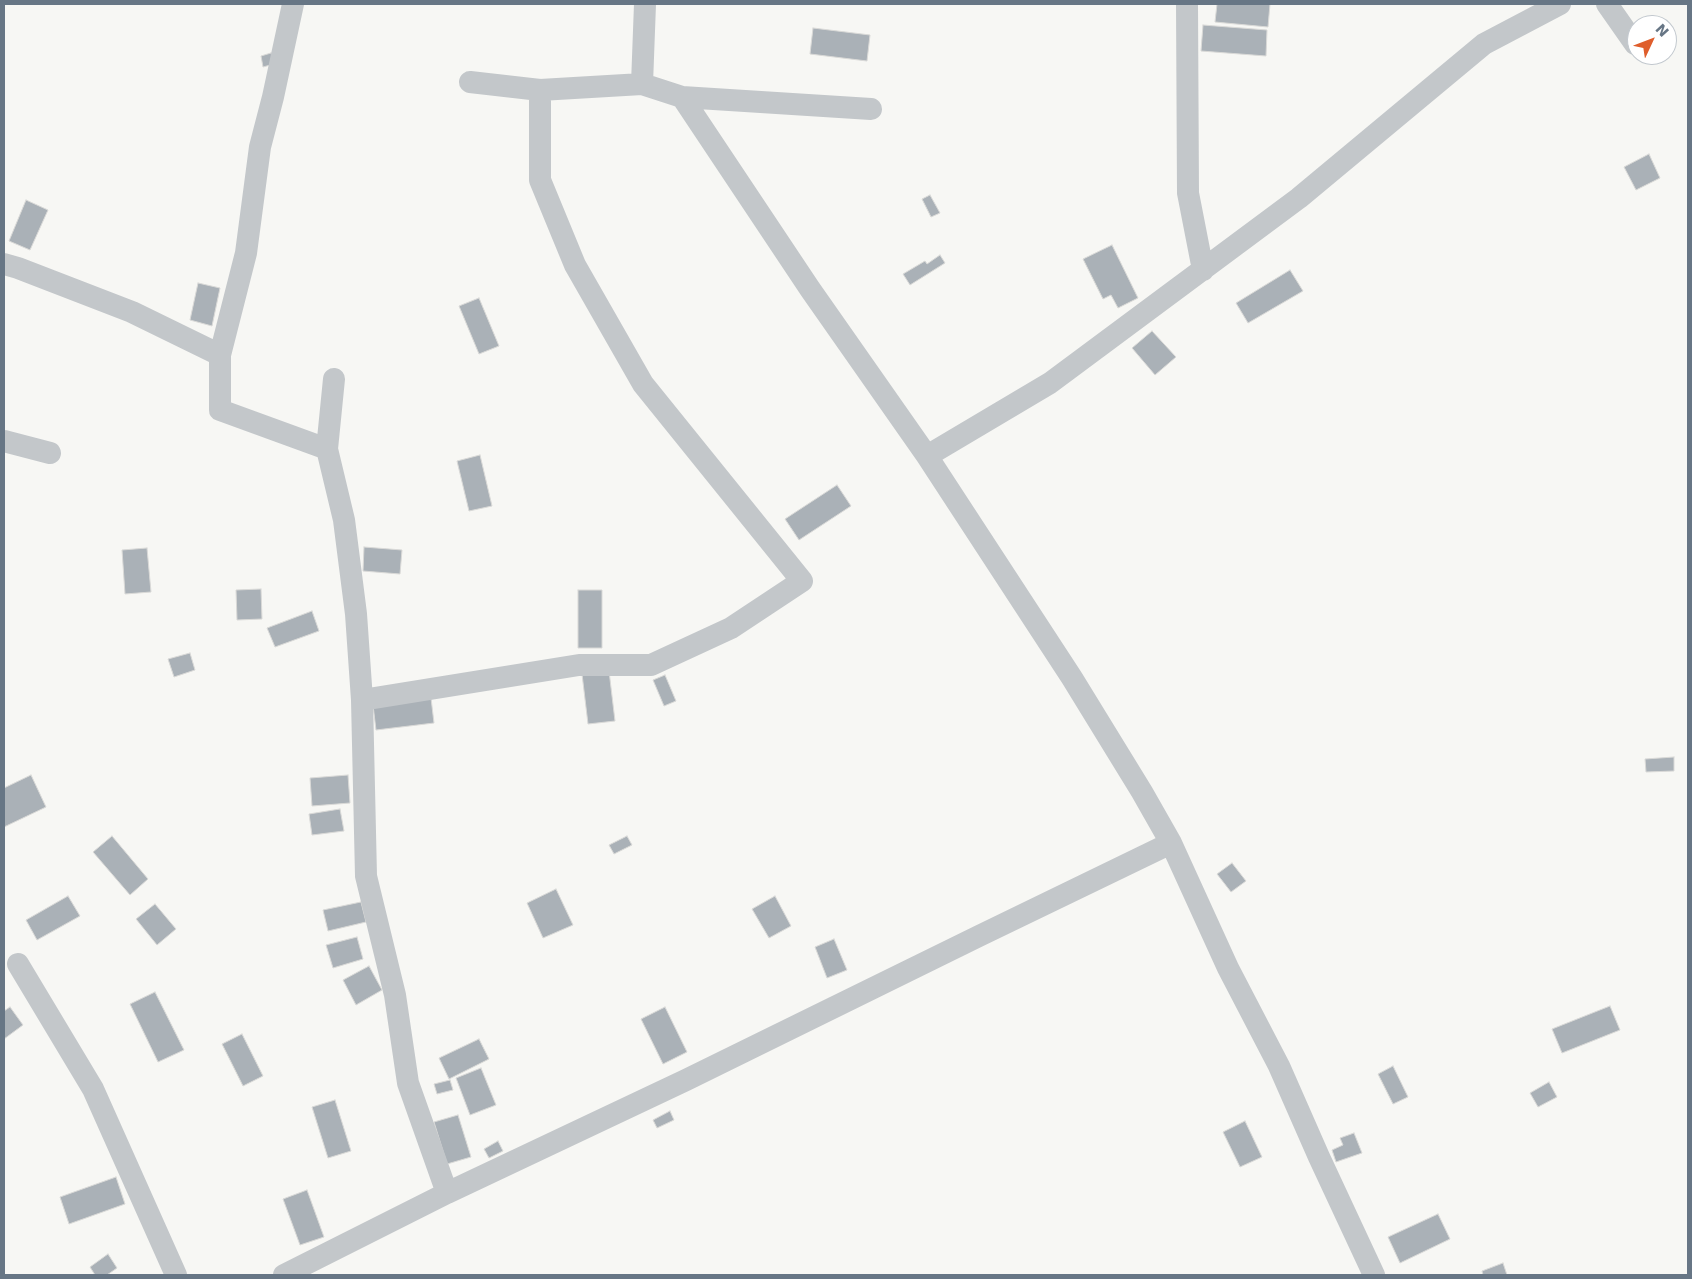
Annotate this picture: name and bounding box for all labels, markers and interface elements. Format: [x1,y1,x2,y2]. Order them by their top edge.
north arrow [1627,15,1677,65]
text: N [1652,21,1672,40]

